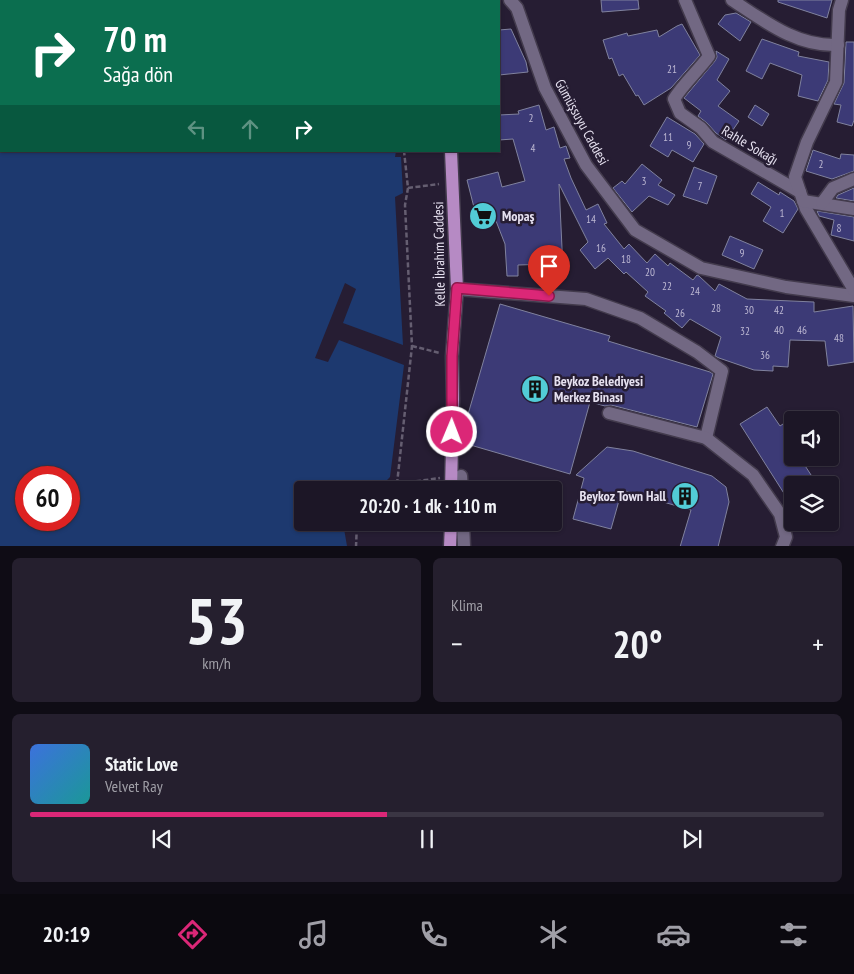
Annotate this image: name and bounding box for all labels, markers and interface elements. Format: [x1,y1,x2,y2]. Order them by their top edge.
text: 70 m [103,16,167,62]
icon: right [20,20,85,85]
text: Sağa dön [103,60,173,88]
house number: 21 [667,62,677,76]
street label: Gümüşsuyu Caddesi [551,76,613,168]
house number: 2 [529,111,534,125]
icon: left [183,115,211,143]
icon: ahead [236,115,264,143]
icon: right [289,115,317,143]
street label: Rahle Sokağı [719,121,781,169]
house number: 11 [663,130,673,144]
house number: 9 [687,138,692,152]
house number: 4 [531,141,536,155]
house number: 2 [819,157,824,171]
house number: 3 [642,174,647,188]
house number: 7 [698,179,703,193]
street label: Kelle İbrahim Caddesi [429,201,449,307]
supermarket icon: Mopaş [468,201,498,231]
house number: 1 [780,206,785,220]
place label: Mopaş [502,207,535,225]
house number: 14 [586,212,596,226]
house number: 8 [837,221,842,235]
house number: 16 [596,241,606,255]
pin [528,245,570,296]
house number: 9 [740,246,745,260]
icon: arrive [535,252,563,280]
house number: 18 [621,252,631,266]
house number: 20 [645,265,655,279]
house number: 22 [662,279,672,293]
house number: 24 [690,284,700,298]
house number: 28 [711,301,721,315]
house number: 30 [744,303,754,317]
house number: 42 [774,303,784,317]
house number: 26 [675,306,685,320]
house number: 40 [774,323,784,337]
house number: 46 [797,323,807,337]
house number: 32 [740,324,750,338]
house number: 48 [834,331,844,345]
house number: 36 [760,348,770,362]
place label: Beykoz Belediyesi Merkez Binası [554,372,643,406]
building icon: Beykoz Belediyesi Merkez Binası [520,374,550,404]
position arrow [425,405,477,457]
map controls [784,411,839,531]
button: sound [784,411,839,466]
speed limit sign: 60 [15,466,80,531]
button: layers [784,476,839,531]
building icon: Beykoz Town Hall [670,481,700,511]
place label: Beykoz Town Hall [580,487,667,505]
text: 20:20 · 1 dk · 110 m [359,494,497,518]
text: 53 [185,578,248,662]
text: Klima [451,595,483,615]
text: 20° [612,619,663,668]
text: − [451,625,463,662]
text: + [812,625,824,662]
text: km/h [202,653,231,673]
text: Static Love [105,752,178,776]
text: Velvet Ray [105,776,163,796]
icon: previous [148,825,176,853]
icon: pause [413,825,441,853]
icon: next [678,825,706,853]
icon: directions [175,917,210,952]
icon: music [296,917,331,952]
icon: phone [416,917,451,952]
icon: climate [536,917,571,952]
icon: car [656,917,691,952]
icon: filters [776,917,811,952]
text: 20:19 [43,920,90,948]

